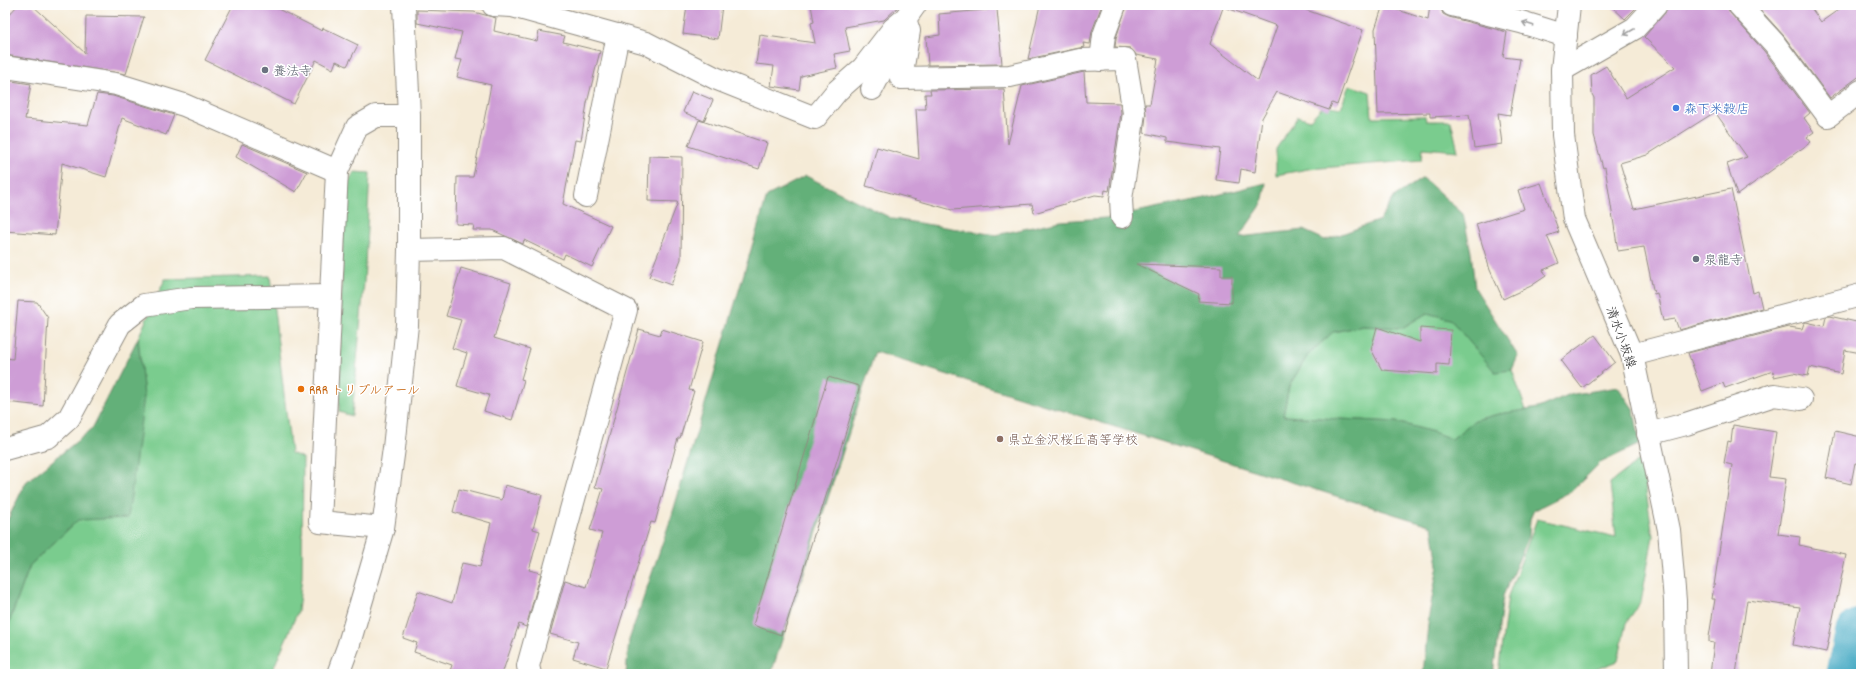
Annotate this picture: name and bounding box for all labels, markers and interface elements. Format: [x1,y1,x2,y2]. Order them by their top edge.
one-way arrow [1522,20,1535,27]
one-way arrow [1623,29,1635,36]
place label: 養法寺 [273,63,312,82]
marker: 養法寺 [260,65,270,75]
place label: 森下米穀店 [1684,101,1749,120]
marker: 森下米穀店 [1671,103,1681,113]
place label: 泉龍寺 [1704,252,1743,271]
marker: 泉龍寺 [1691,254,1701,264]
street label: 清水小坂線 [1600,304,1640,373]
place label: RRR トリプルアール [309,382,420,401]
marker: RRR トリプルアール [296,384,306,394]
place label: 県立金沢桜丘高等学校 [1008,432,1138,451]
marker: 県立金沢桜丘高等学校 [995,434,1005,444]

